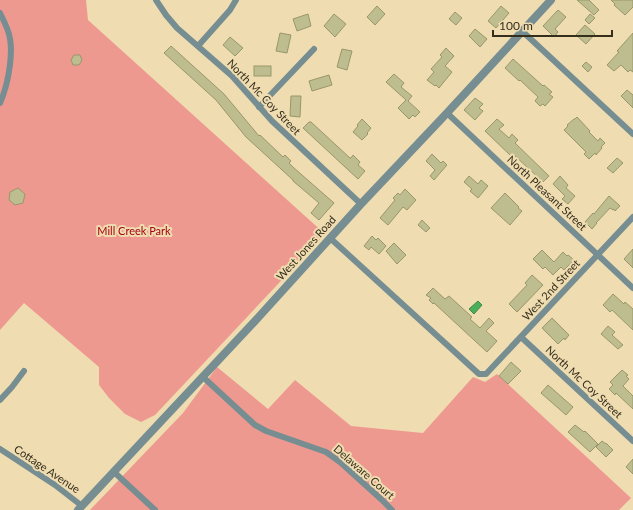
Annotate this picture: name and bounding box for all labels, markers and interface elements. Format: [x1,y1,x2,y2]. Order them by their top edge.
scale bar [493,12,612,38]
text: 100 m [499,18,533,33]
street label: North Mc Coy Street [225,56,304,137]
street label: North Pleasant Street [505,152,590,233]
street label: West Jones Road [273,213,338,283]
park label: Mill Creek Park [97,224,171,237]
street label: West 2nd Street [519,256,582,323]
street label: North Mc Coy Street [543,343,625,421]
street label: Cottage Avenue [12,442,83,496]
street label: Delaware Court [331,442,397,502]

